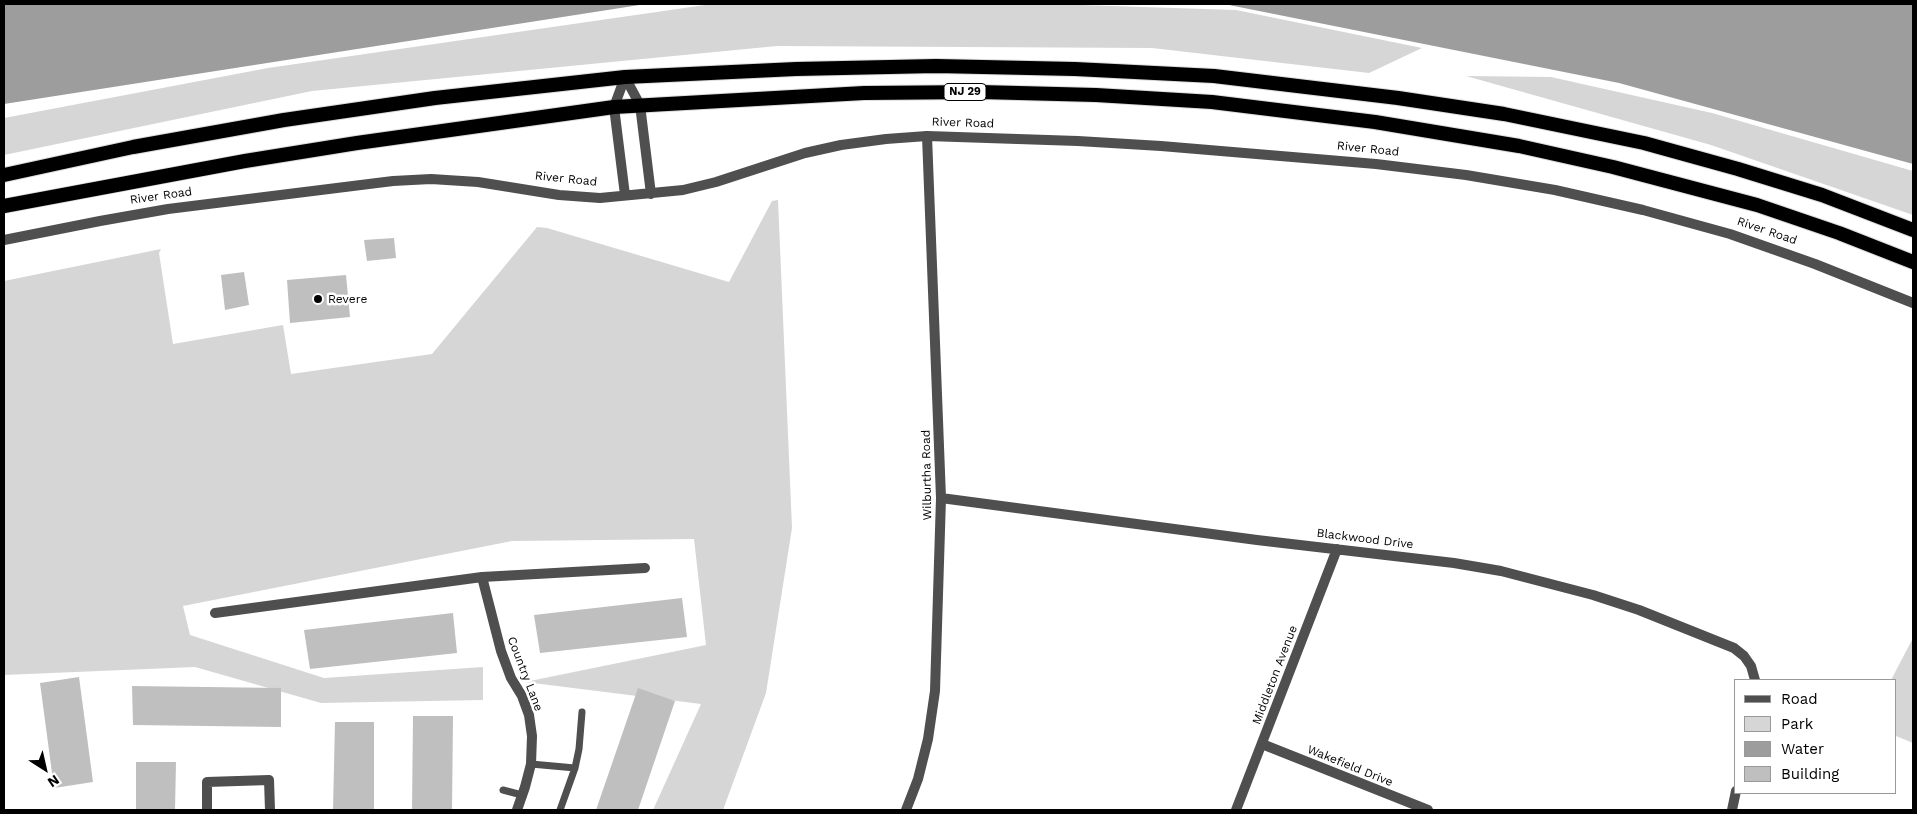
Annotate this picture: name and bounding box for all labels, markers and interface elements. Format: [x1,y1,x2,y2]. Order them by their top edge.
road number: NJ 29 [944,84,986,100]
street label: River Road [931,115,995,131]
street label: River Road [1336,139,1400,159]
street label: River Road [534,169,598,189]
street label: River Road [129,185,193,207]
street label: River Road [1735,214,1799,248]
place label: Revere [328,292,367,306]
marker: Revere [312,293,324,305]
street label: Wilburtha Road [919,430,935,520]
street label: Blackwood Drive [1316,526,1414,552]
street label: Middleton Avenue [1249,623,1301,727]
street label: Country Lane [504,635,546,713]
legend [1734,679,1897,794]
text: Road [1781,690,1818,708]
text: Park [1781,715,1813,733]
text: Water [1781,740,1824,758]
street label: Wakefield Drive [1305,742,1395,790]
north arrow [20,744,70,794]
text: Building [1781,765,1839,783]
text: N [45,772,62,791]

